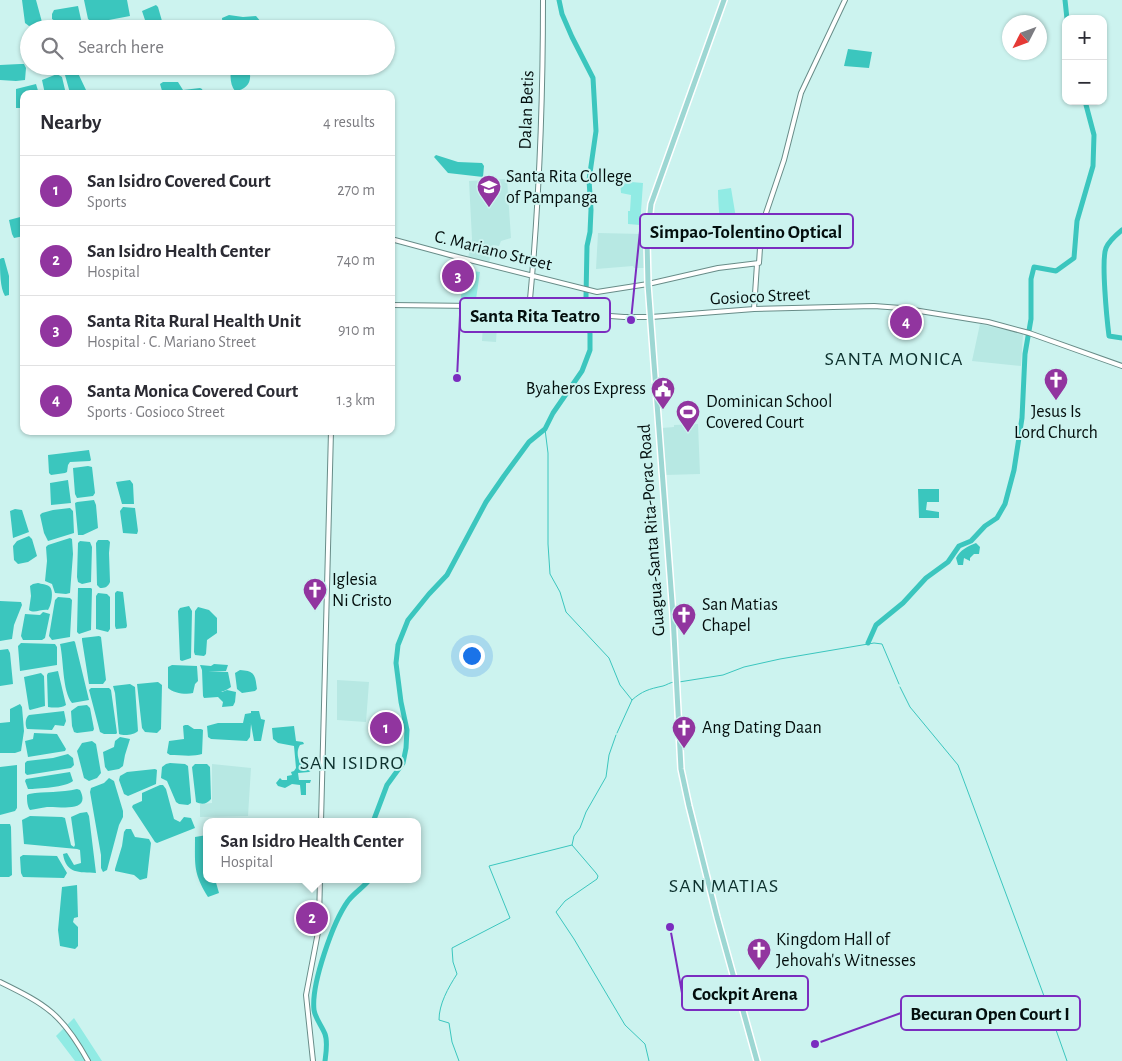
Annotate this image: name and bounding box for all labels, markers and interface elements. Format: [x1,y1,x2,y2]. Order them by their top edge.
north arrow [1002,15,1047,60]
map controls [1062,15,1107,105]
button: + [1062,15,1107,60]
search box [20,20,395,75]
icon: search [38,34,66,62]
text: Search here [78,38,164,57]
button: − [1062,60,1107,105]
street label: Dalan Betis [517,70,537,150]
text: Nearby [40,112,101,133]
text: 4 results [323,114,375,130]
place label: Santa Rita College of Pampanga [506,168,632,207]
text: San Isidro Covered Court [87,172,271,191]
school or university icon: Santa Rita College of Pampanga [476,174,502,208]
text: 1 [53,182,59,198]
text: 270 m [337,182,375,198]
text: Sports [87,194,127,210]
callout: Simpao-Tolentino Optical [640,214,853,248]
text: Simpao-Tolentino Optical [650,223,842,242]
street label: C. Mariano Street [432,228,554,274]
text: San Isidro Health Center [87,242,270,261]
text: 2 [52,252,60,268]
text: 740 m [337,252,375,268]
pin: 3 [442,257,474,295]
text: Hospital [87,264,140,280]
street label: Gosioco Street [709,285,811,309]
callout: Santa Rita Teatro [460,298,610,332]
pin: 4 [890,303,922,341]
text: Santa Rita Teatro [470,307,600,326]
text: Santa Rita Rural Health Unit [87,312,301,331]
text: 3 [53,322,59,338]
text: 910 m [338,322,375,338]
text: Hospital · C. Mariano Street [87,334,256,350]
district label: SANTA MONICA [824,349,964,369]
church icon: Jesus Is Lord Church [1043,367,1069,401]
public building icon: Byaheros Express [650,376,676,410]
place label: Byaheros Express [526,380,646,398]
text: Santa Monica Covered Court [87,382,298,401]
text: 4 [52,392,60,408]
text: 1.3 km [337,392,375,408]
place label: Dominican School Covered Court [706,393,832,432]
sports icon: Dominican School Covered Court [675,399,701,433]
place label: Jesus Is Lord Church [1014,403,1098,442]
text: Sports · Gosioco Street [87,404,225,420]
street label: Guagua-Santa Rita-Porac Road [636,423,668,637]
place label: Iglesia Ni Cristo [332,571,392,610]
church icon: Iglesia Ni Cristo [302,577,328,611]
place label: San Matias Chapel [702,596,778,635]
church icon: San Matias Chapel [671,602,697,636]
your location [459,643,485,669]
pin: 1 [370,709,402,747]
church icon: Ang Dating Daan [671,715,697,749]
place label: Ang Dating Daan [702,719,822,737]
district label: SAN ISIDRO [300,753,404,773]
popup [203,818,421,883]
text: San Isidro Health Center [220,832,404,851]
text: Hospital [220,854,273,870]
district label: SAN MATIAS [669,876,779,896]
pin: 2 [296,899,328,937]
place label: Kingdom Hall of Jehovah's Witnesses [776,931,916,970]
church icon: Kingdom Hall of Jehovah's Witnesses [746,937,772,971]
callout: Cockpit Arena [682,976,808,1010]
text: Cockpit Arena [692,985,798,1004]
callout: Becuran Open Court I [901,996,1080,1030]
text: Becuran Open Court I [910,1005,1070,1024]

